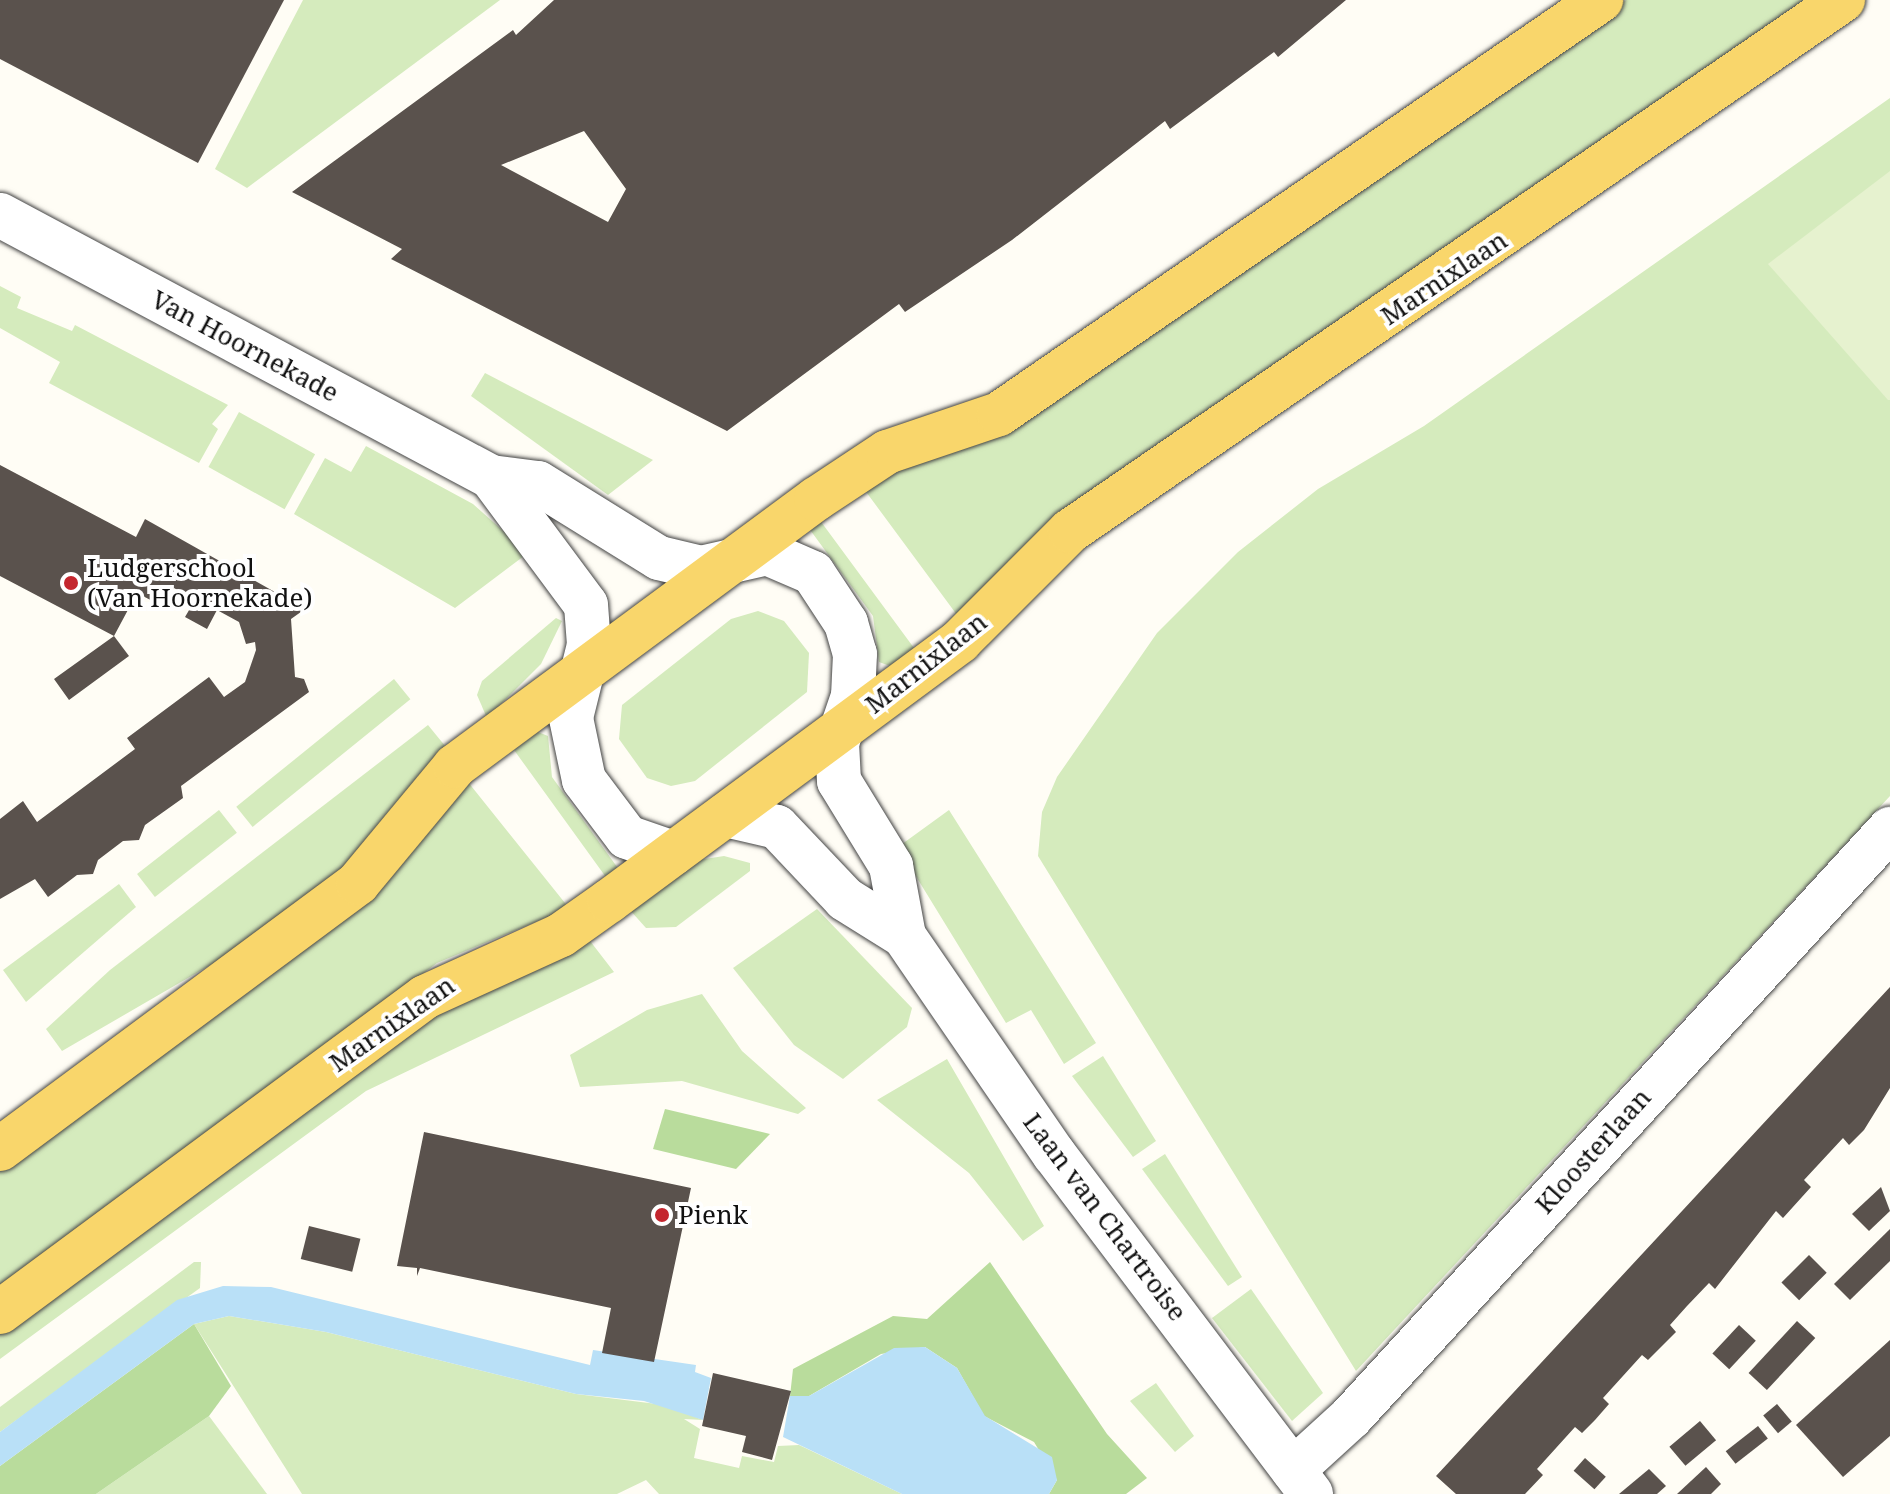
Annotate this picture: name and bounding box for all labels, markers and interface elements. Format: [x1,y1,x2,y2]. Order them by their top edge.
street label: Marnixlaan [1375,224,1513,332]
street label: Van Hoornekade [146,284,344,408]
place label: Ludgerschool (Van Hoornekade) [87,552,312,614]
marker: Ludgerschool (Van Hoornekade) [62,574,80,592]
street label: Marnixlaan [859,606,993,720]
street label: Marnixlaan [323,969,461,1079]
street label: Kloosterlaan [1529,1082,1657,1220]
street label: Laan van Chartroise [1017,1107,1193,1327]
place label: Pienk [678,1199,748,1231]
marker: Pienk [653,1206,671,1224]

